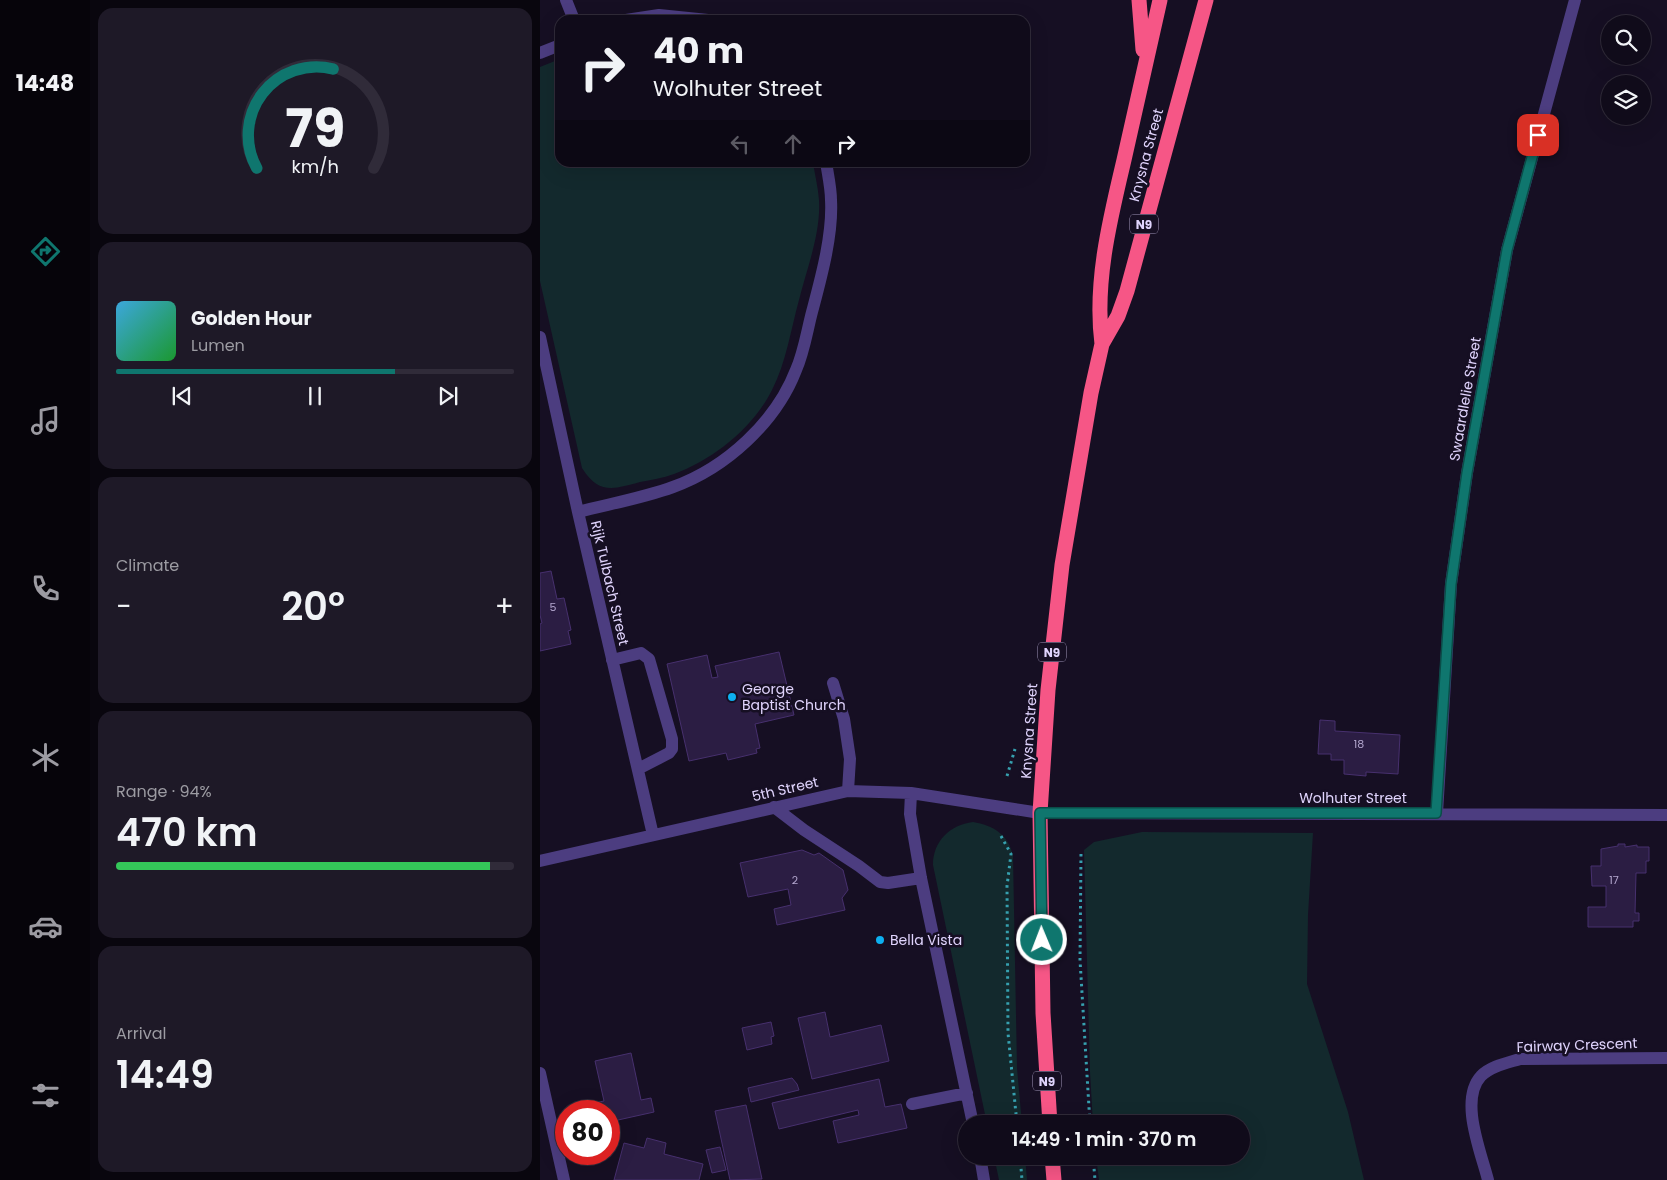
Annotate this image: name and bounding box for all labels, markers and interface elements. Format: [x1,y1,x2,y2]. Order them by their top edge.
map controls [1601,15,1651,125]
button: search [1601,15,1651,65]
text: 40 m [653,26,744,75]
icon: right [570,35,635,100]
text: 14:48 [16,68,74,99]
text: Wolhuter Street [653,73,822,104]
button: layers [1601,75,1651,125]
text: 79 [285,92,345,165]
street label: Knysna Street [1124,106,1168,204]
pin [1517,114,1559,156]
icon: arrive [1524,121,1552,149]
icon: left [726,130,754,158]
icon: ahead [779,130,807,158]
icon: right [832,130,860,158]
text: km/h [291,154,339,179]
road number: N9 [1130,214,1158,233]
icon: directions [28,234,63,269]
text: Golden Hour [191,305,312,332]
text: Lumen [191,334,245,357]
street label: Swaardlelie Street [1444,335,1486,463]
icon: previous [168,382,196,410]
icon: pause [301,382,329,410]
icon: next [434,382,462,410]
icon: music [28,403,63,438]
street label: Rijk Tulbach Street [586,519,634,647]
text: Climate [116,554,179,577]
icon: phone [28,571,63,606]
text: 20° [282,580,345,633]
text: − [116,587,131,626]
text: + [495,587,514,626]
house number: 5 [550,599,557,615]
road number: N9 [1038,642,1066,662]
place label: George Baptist Church [742,679,846,715]
street label: Knysna Street [1016,683,1042,779]
marker: George Baptist Church [726,691,738,703]
house number: 18 [1354,736,1364,752]
icon: climate [28,740,63,775]
street label: 5th Street [750,772,820,806]
text: Range · 94% [116,780,212,803]
street label: Wolhuter Street [1299,788,1407,808]
text: 470 km [116,806,258,859]
house number: 2 [792,872,798,888]
house number: 17 [1609,872,1619,888]
icon: car [28,909,63,944]
position arrow [1015,913,1067,965]
place label: Bella Vista [890,930,962,950]
marker: Bella Vista [874,934,886,946]
text: Arrival [116,1022,166,1045]
street label: Fairway Crescent [1516,1033,1638,1057]
text: 14:49 [116,1048,214,1101]
road number: N9 [1033,1072,1061,1090]
icon: filters [28,1078,63,1113]
speed limit sign: 80 [555,1100,620,1165]
text: 14:49 · 1 min · 370 m [1012,1126,1196,1153]

